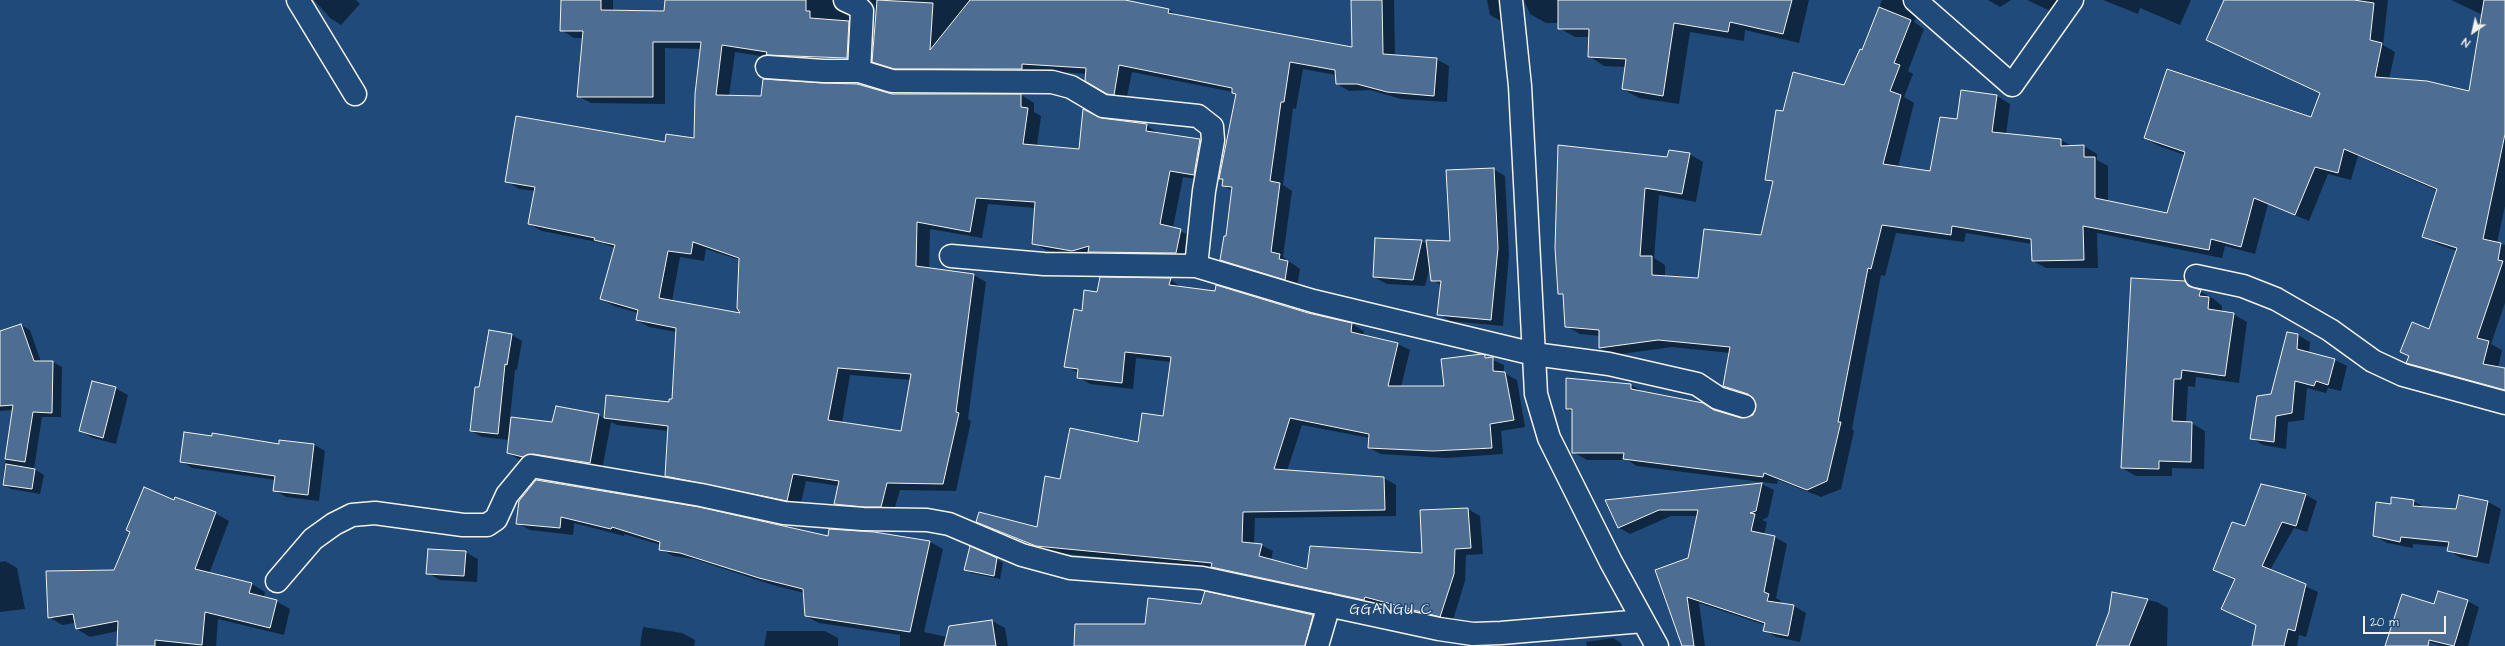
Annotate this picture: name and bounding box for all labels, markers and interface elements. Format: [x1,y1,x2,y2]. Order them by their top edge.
north arrow [2453,12,2493,52]
text: N [2459,34,2473,51]
district label: GGANGU C [1349,602,1433,620]
scale bar [2365,608,2448,634]
text: 20 m [2370,614,2399,631]

